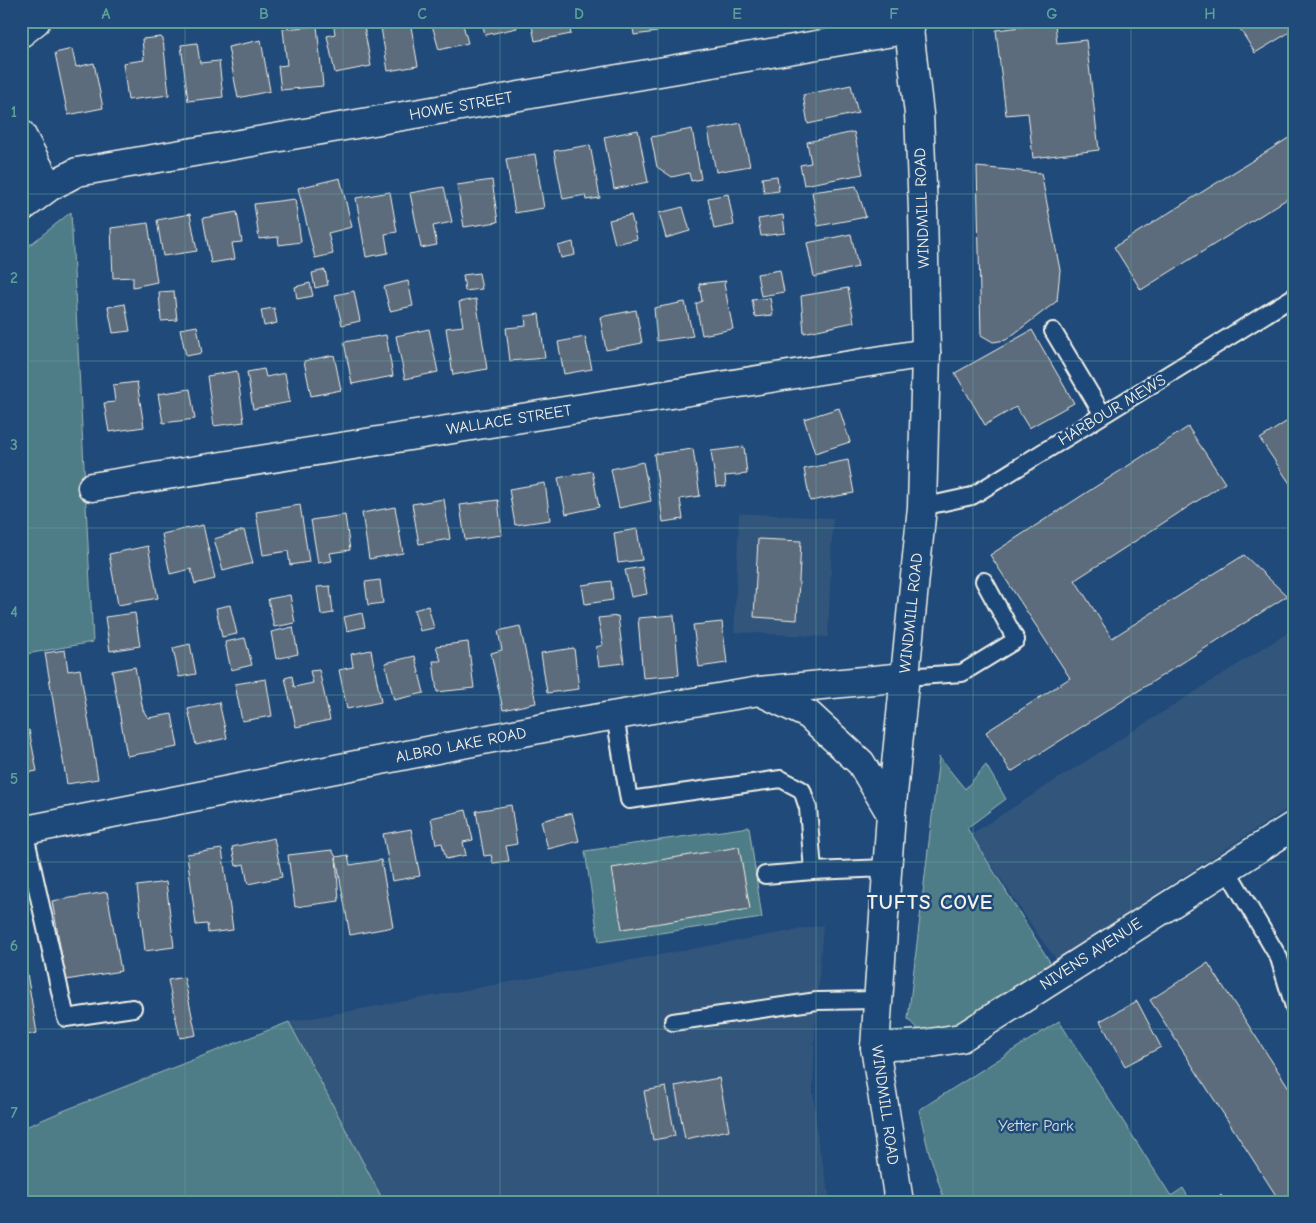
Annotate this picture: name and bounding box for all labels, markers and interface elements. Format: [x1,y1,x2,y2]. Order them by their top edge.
text: A [102,5,111,23]
text: B [259,5,269,23]
text: C [417,5,427,23]
text: D [574,5,584,23]
text: E [732,5,742,23]
text: F [889,5,899,23]
text: G [1046,5,1058,23]
text: H [1204,5,1216,23]
street label: HOWE STREET [408,88,515,124]
text: 1 [11,103,17,121]
street label: WINDMILL ROAD [911,147,933,269]
text: 2 [10,269,18,287]
street label: HARBOUR MEWS [1055,371,1169,449]
street label: WALLACE STREET [445,401,574,439]
text: 3 [10,436,18,454]
street label: WINDMILL ROAD [896,552,926,674]
text: 4 [10,603,18,621]
street label: ALBRO LAKE ROAD [394,723,528,767]
text: 5 [10,770,18,788]
district label: TUFTS COVE [867,890,993,914]
street label: NIVENS AVENUE [1037,914,1146,994]
text: 6 [10,937,18,955]
street label: WINDMILL ROAD [868,1044,902,1166]
text: 7 [10,1104,18,1122]
park label: Yetter Park [998,1117,1074,1135]

